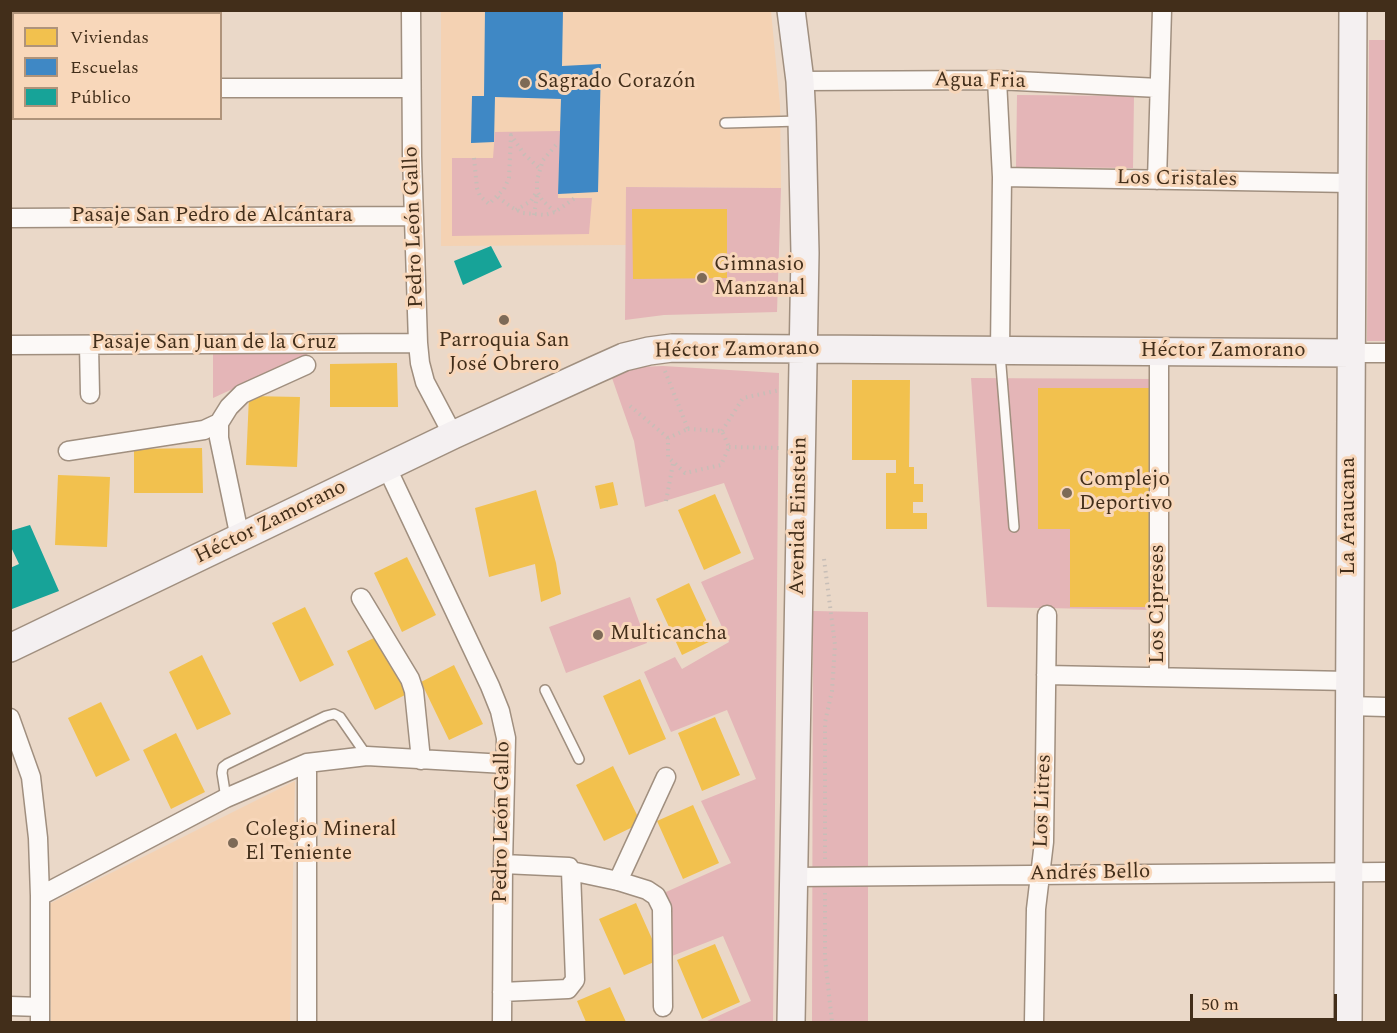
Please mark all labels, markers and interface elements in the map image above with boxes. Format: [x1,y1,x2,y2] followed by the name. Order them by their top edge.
[12,12,222,120] legend
[70,24,149,51] text: Viviendas
[70,54,139,81] text: Escuelas
[934,69,1026,95] street label: Agua Fria
[537,70,696,96] place label: Sagrado Corazón
[518,76,532,90] marker: Sagrado Corazón
[70,84,131,111] text: Público
[400,146,430,308] street label: Pedro León Gallo
[1116,166,1238,194] street label: Los Cristales
[71,204,353,230] street label: Pasaje San Pedro de Alcántara
[714,253,805,303] place label: Gimnasio Manzanal
[695,271,709,285] marker: Gimnasio Manzanal
[497,313,511,327] marker: Parroquia San José Obrero
[438,329,570,379] place label: Parroquia San José Obrero
[91,331,337,357] street label: Pasaje San Juan de la Cruz
[654,337,820,365] street label: Héctor Zamorano
[1140,339,1306,365] street label: Héctor Zamorano
[786,436,814,596] street label: Avenida Einstein
[1337,457,1363,575] street label: La Araucana
[1079,468,1173,518] place label: Complejo Deportivo
[191,475,351,571] street label: Héctor Zamorano
[1060,486,1074,500] marker: Complejo Deportivo
[1146,544,1172,664] street label: Los Cipreses
[610,622,727,648] place label: Multicancha
[591,628,605,642] marker: Multicancha
[489,741,517,903] street label: Pedro León Gallo
[1030,754,1058,848] street label: Los Litres
[245,818,397,868] place label: Colegio Mineral El Teniente
[226,836,240,850] marker: Colegio Mineral El Teniente
[1030,860,1150,888] street label: Andrés Bello
[1193,982,1340,1020] scale bar
[1201,991,1239,1018] text: 50 m

